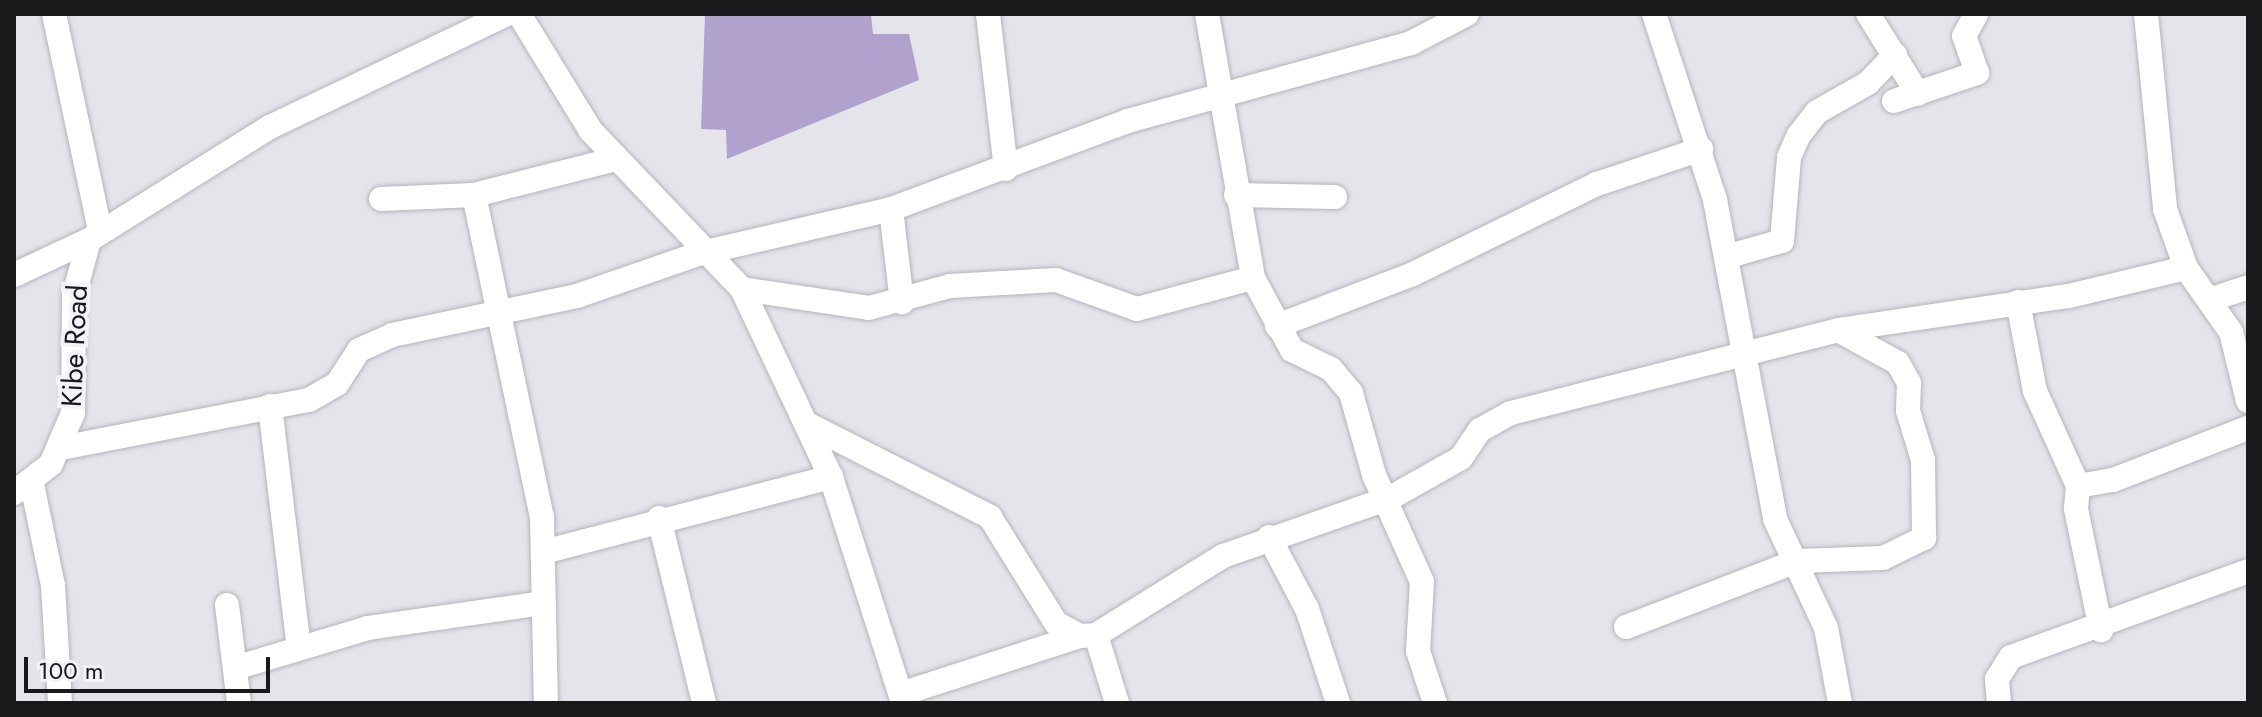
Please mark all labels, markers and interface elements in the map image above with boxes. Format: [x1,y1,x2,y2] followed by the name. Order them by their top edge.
[55,284,95,408] street label: Kibe Road
[28,641,274,691] scale bar
[38,653,104,688] text: 100 m

